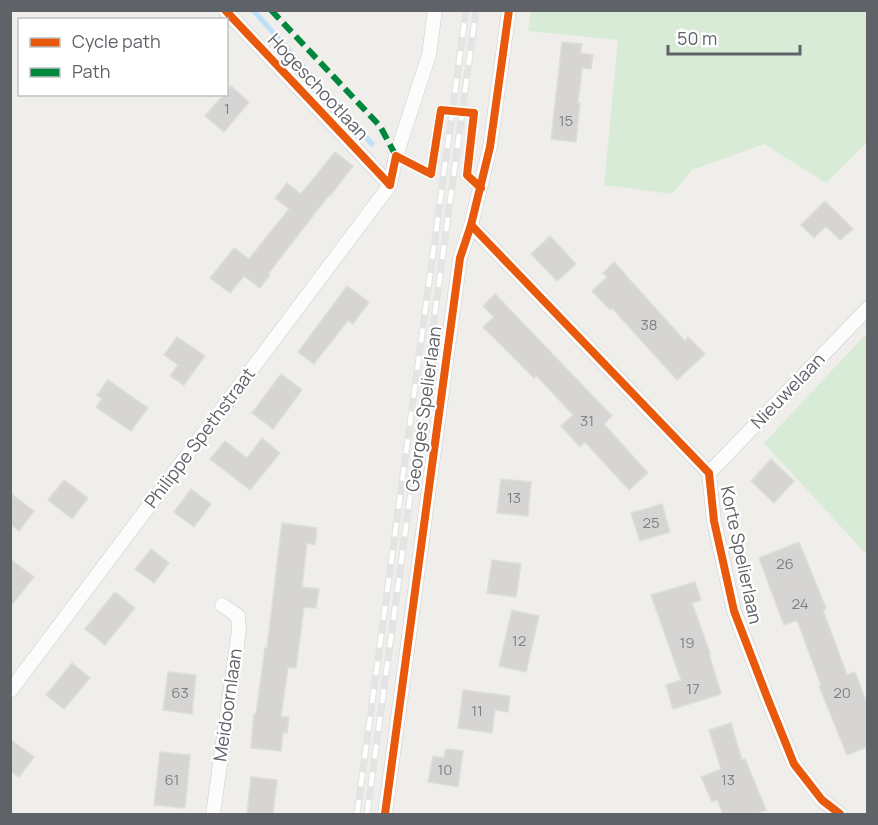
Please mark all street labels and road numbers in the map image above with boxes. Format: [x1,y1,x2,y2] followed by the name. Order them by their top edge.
[263,28,374,145] street label: Hogeschootlaan
[400,325,447,493] street label: Georges Spelierlaan
[745,347,829,433] street label: Nieuwelaan
[139,362,260,512] street label: Philippe Spethstraat
[716,484,768,626] street label: Korte Spelierlaan
[207,647,247,763] street label: Meidoornlaan

